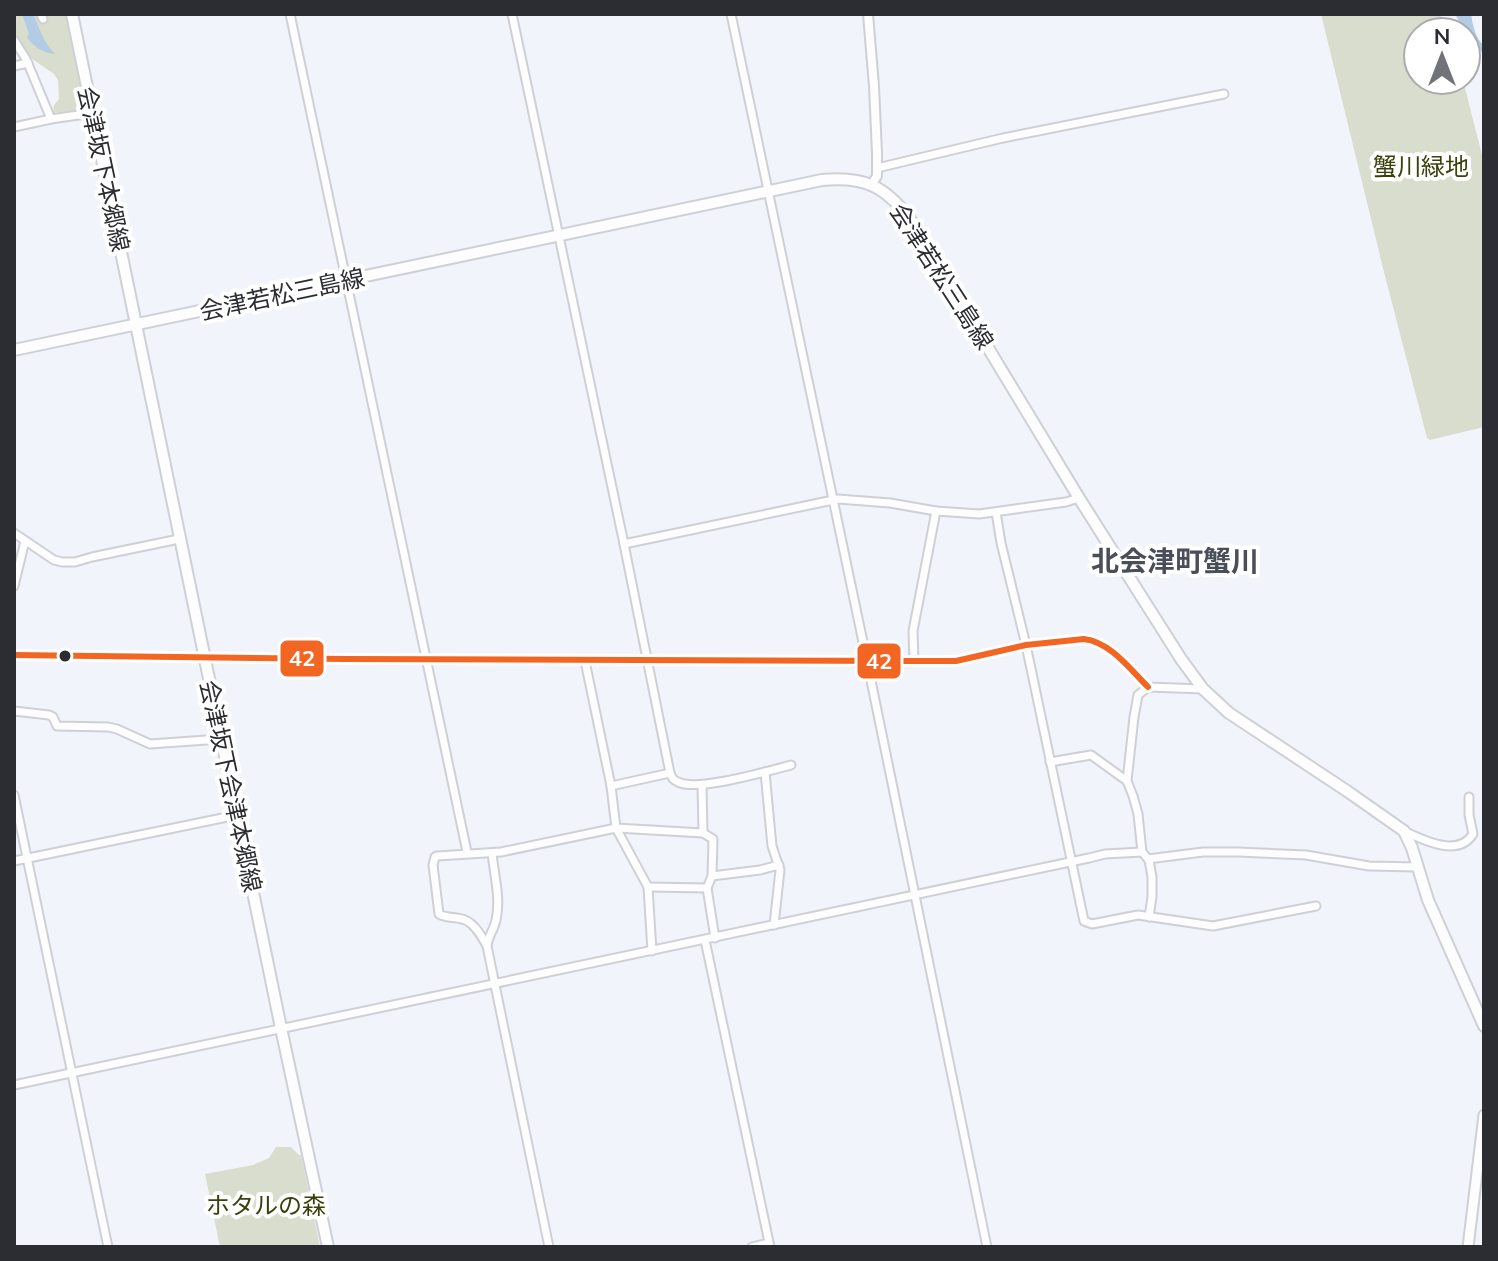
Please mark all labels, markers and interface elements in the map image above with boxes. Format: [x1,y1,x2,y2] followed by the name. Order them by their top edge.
[1402,16,1482,96] north arrow
[1434,22,1450,50] text: N
[72,84,136,254] street label: 会津坂下本郷線
[1373,151,1469,181] park label: 蟹川緑地
[884,197,1000,355] street label: 会津若松三島線
[197,262,367,326] street label: 会津若松三島線
[1091,543,1259,578] district label: 北会津町蟹川
[279,639,325,678] line badge: 42
[856,642,902,680] line badge: 42
[289,644,315,672] text: 42
[866,647,892,675] text: 42
[57,648,73,664] unlabelled marker
[194,677,268,895] street label: 会津坂下会津本郷線
[206,1190,326,1220] park label: ホタルの森

